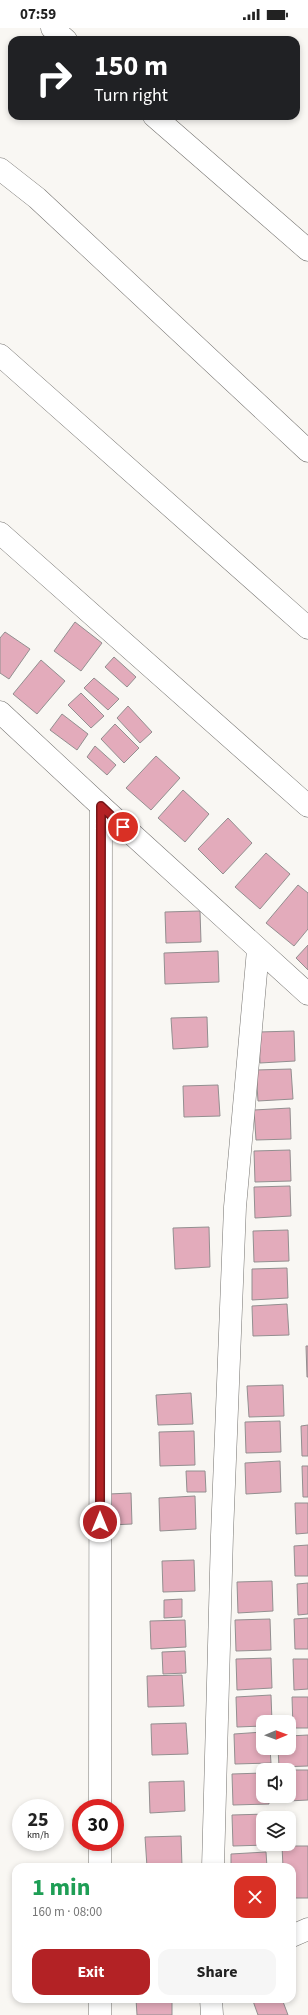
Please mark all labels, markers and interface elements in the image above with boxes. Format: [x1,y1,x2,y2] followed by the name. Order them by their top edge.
[20,4,56,25] text: 07:59
[94,46,168,86] text: 150 m
[28,52,80,104] icon: right
[94,83,168,108] text: Turn right
[106,810,140,844] pin
[112,816,134,838] icon: arrive
[79,1501,121,1543] position arrow
[256,1715,296,1755] north arrow
[256,1715,296,1851] map controls
[256,1763,296,1803] button: sound
[72,1799,124,1851] speed limit sign: 30
[27,1806,49,1834] text: 25
[256,1811,296,1851] button: layers
[27,1828,49,1842] text: km/h
[32,1870,90,1905] text: 1 min
[234,1876,276,1918] button: close
[32,1903,102,1921] text: 160 m · 08:00
[32,1949,150,1995] button: Exit
[158,1949,276,1995] button: Share

